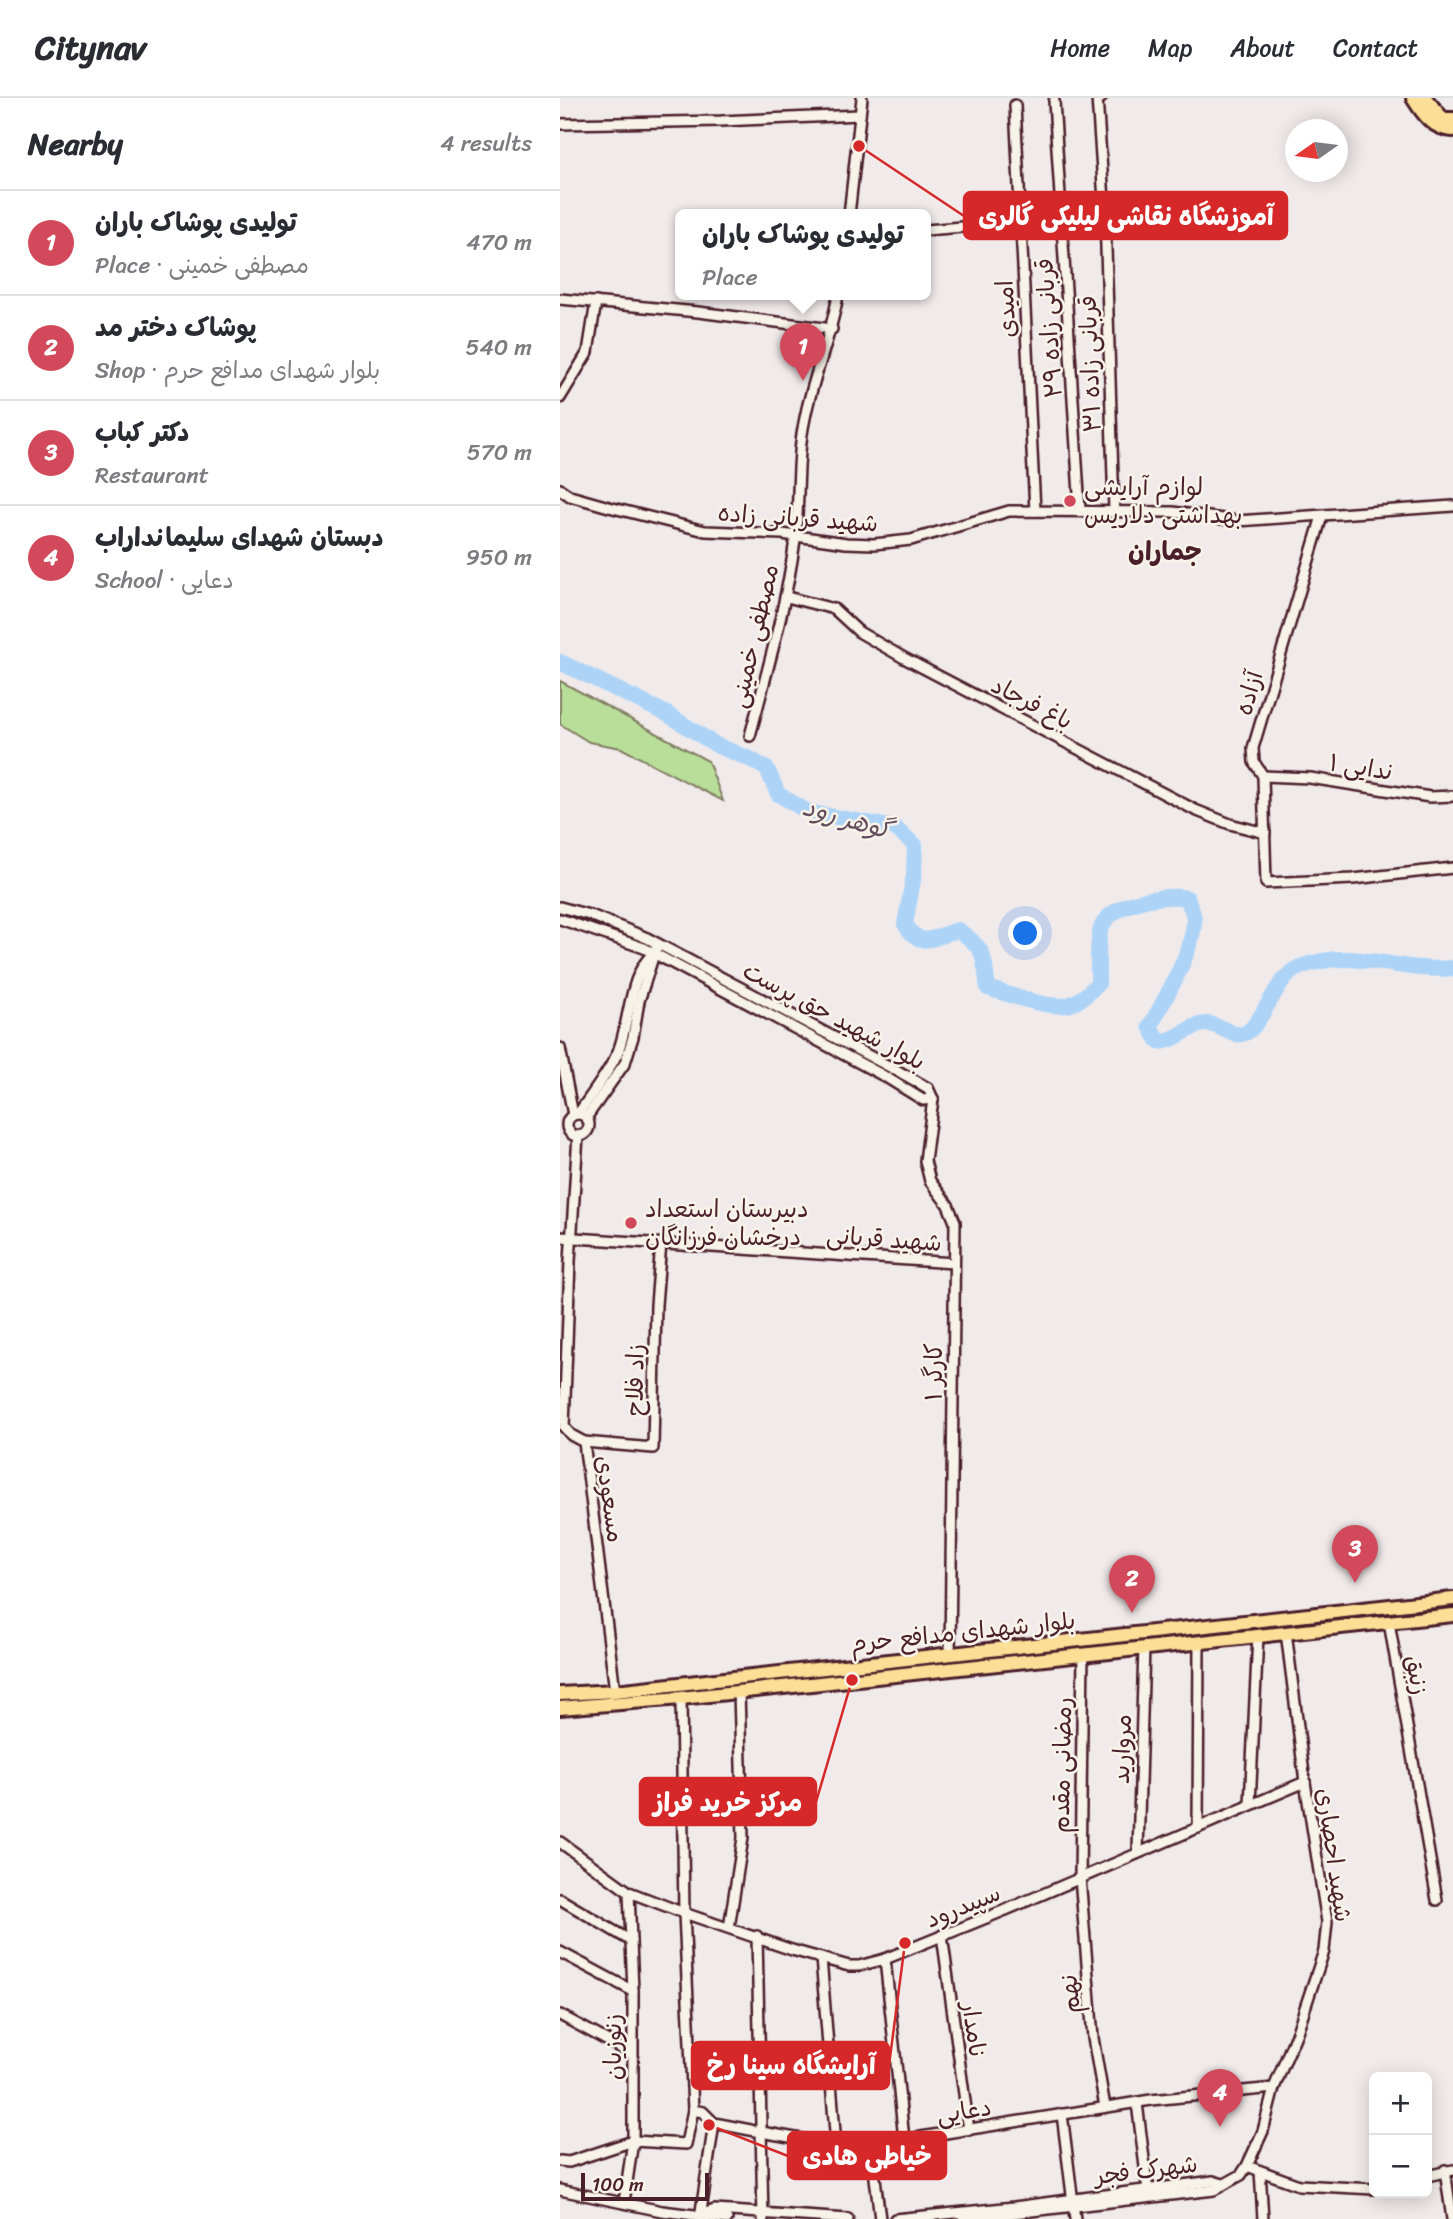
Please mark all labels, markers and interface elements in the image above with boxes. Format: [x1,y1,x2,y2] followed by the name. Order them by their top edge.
[35,19,146,77] text: Citynav
[1050,27,1110,69] text: Home
[1148,27,1192,69] text: Map
[1230,27,1295,69] text: About
[1333,27,1418,69] text: Contact
[28,117,123,171] text: Nearby
[1285,119,1348,182] north arrow
[440,123,532,164] text: 4 results
[964,192,1287,239] callout: آموزشگاه نقاشی لیلیکی گالری
[978,193,1276,239] text: آموزشگاه نقاشی لیلیکی گالری
[95,199,297,245] text: تولیدی پوشاک باران
[675,209,931,300] popup
[702,211,904,257] text: تولیدی پوشاک باران
[46,222,56,263] text: 1
[466,222,532,263] text: 470 m
[95,245,309,286] text: Place · مصطفی خمینی
[702,257,757,298] text: Place
[1023,257,1075,399] street label: قربانی زاده ۲۹
[984,279,1028,339] street label: امیدی
[1067,295,1113,433] street label: قربانی زاده ۳۱
[95,304,257,350] text: پوشاک دختر مد
[780,323,826,381] pin: 1
[44,327,58,368] text: 2
[465,327,532,368] text: 540 m
[95,350,380,391] text: Shop · بلوار شهدای مدافع حرم
[95,409,189,455] text: دکتر کباب
[45,432,57,473] text: 3
[467,432,532,473] text: 570 m
[95,455,209,496] text: Restaurant
[1084,466,1243,536] place label: لوازم آرایشی بهداشتی دلاریس
[716,491,880,545] street label: شهید قربانی زاده
[1062,493,1078,509] marker: لوازم آرایشی بهداشتی دلاریس
[95,514,383,560] text: دبستان شهدای سلیمانداراب
[1128,528,1202,574] district label: جماران
[44,537,58,578] text: 4
[466,537,532,578] text: 950 m
[95,560,234,601] text: School · دعایی
[717,560,791,712] street label: مصطفی خمینی
[984,665,1080,741] street label: باغ فرجاد
[1223,665,1276,720] street label: آزاده
[1326,741,1396,793] street label: ندایی ۱
[797,783,901,854] water label: گوهر رود
[1008,916,1042,950] your location
[735,950,933,1082] street label: بلوار شهید حق پرست
[645,1188,809,1258] place label: دبیرستان استعداد درخشان فرزانگان
[825,1214,943,1264] street label: شهید قربانی
[623,1215,639,1231] marker: دبیرستان استعداد درخشان فرزانگان
[613,1343,657,1417] street label: زاد فلاح
[913,1343,955,1401] street label: کارگر ۱
[583,1453,637,1545] street label: مسعودی
[1332,1525,1378,1583] pin: 3
[1109,1555,1155,1613] pin: 2
[848,1599,1078,1665] street label: بلوار شهدای مدافع حرم
[1393,1652,1441,1698] street label: زنبق
[1040,1697,1084,1833] street label: رمضانی مقدم
[1100,1713,1144,1785] street label: مروارید
[640,1778,816,1825] callout: مرکز خرید فراز
[652,1779,802,1825] text: مرکز خرید فراز
[1304,1785,1364,1925] street label: شهید احصاری
[919,1872,1007,1940] street label: سپیدرود
[1047,1973,1093,2015] street label: نهم
[949,1997,999,2061] street label: نامدار
[592,2014,634,2080] street label: زنوزیان
[692,2042,889,2089] callout: آرایشگاه سینا رخ
[706,2042,878,2088] text: آرایشگاه سینا رخ
[1197,2069,1243,2127] pin: 4
[1369,2072,1432,2198] map controls
[1369,2072,1432,2135] button: +
[934,2086,994,2136] street label: دعایی
[788,2132,946,2179] callout: خیاطی هادی
[802,2133,932,2179] text: خیاطی هادی
[1369,2135,1432,2198] button: −
[1090,2143,1200,2197] street label: شهرک فجر
[592,2168,644,2201] text: 100 m
[581,2170,709,2202] scale bar

